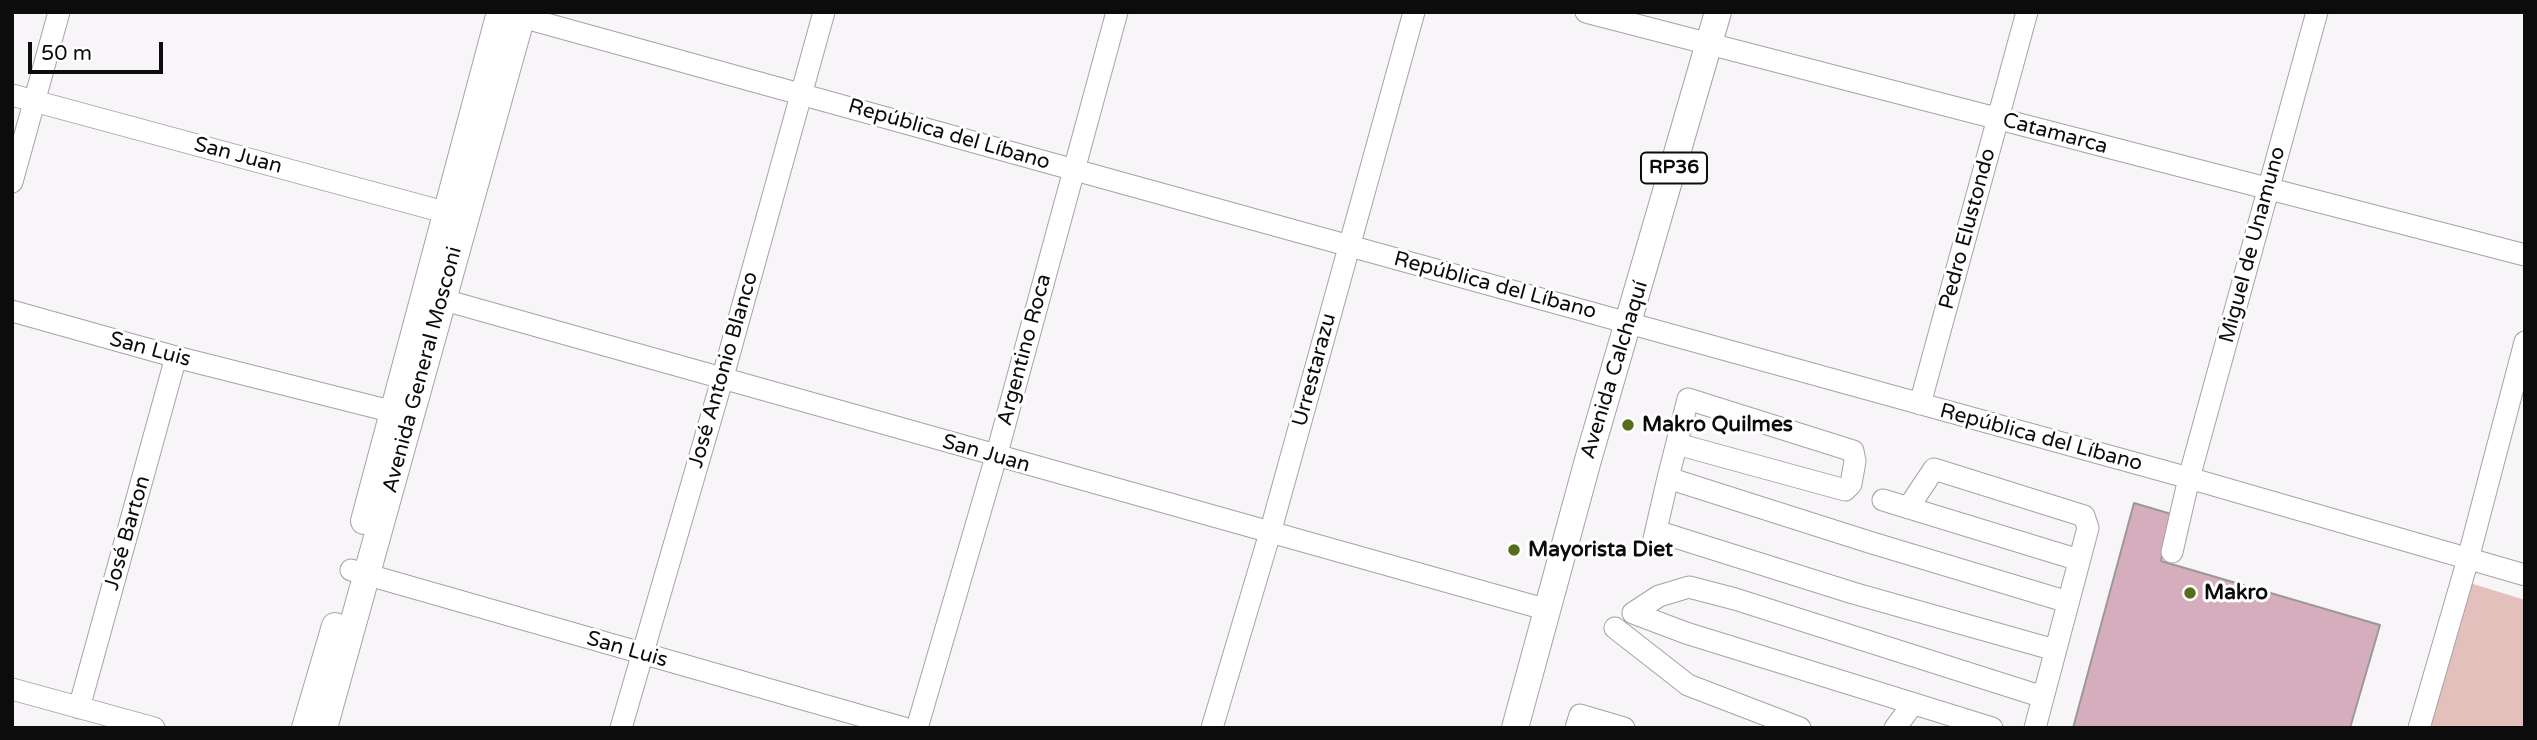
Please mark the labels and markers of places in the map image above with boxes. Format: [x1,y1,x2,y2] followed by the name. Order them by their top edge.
[1642,412,1793,438] place label: Makro Quilmes
[1620,417,1636,433] marker: Makro Quilmes
[1528,537,1673,563] place label: Mayorista Diet
[1506,542,1522,558] marker: Mayorista Diet
[2204,580,2268,606] place label: Makro
[2182,585,2198,601] marker: Makro

